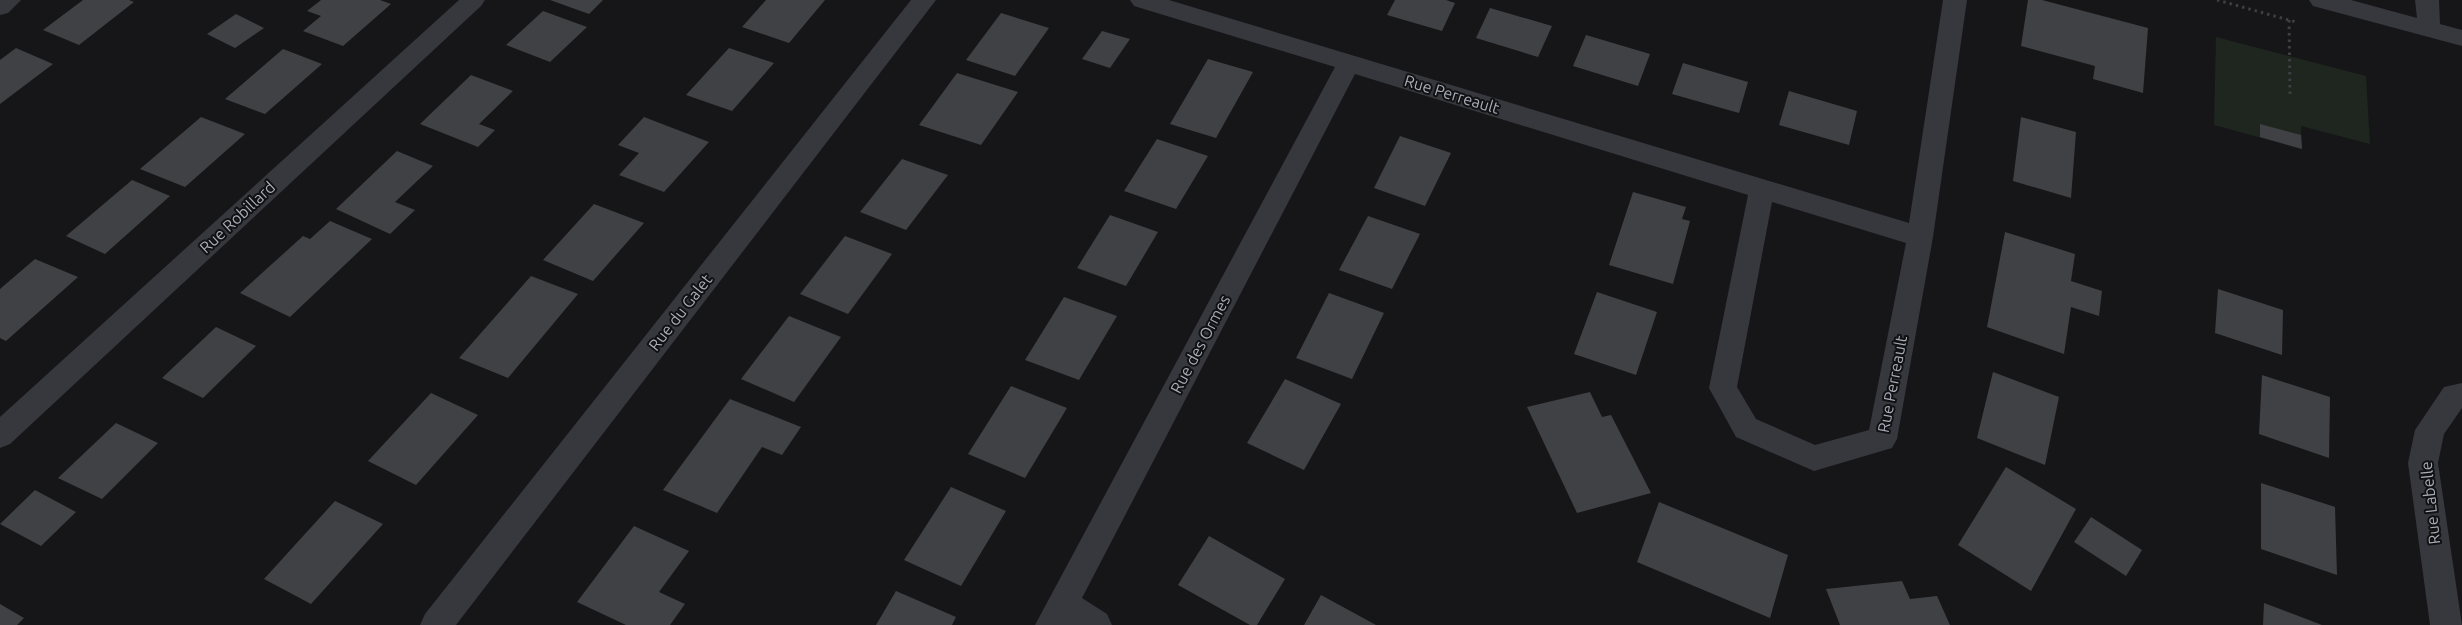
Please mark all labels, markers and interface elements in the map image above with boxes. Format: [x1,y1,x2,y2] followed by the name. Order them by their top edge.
[1402,71,1502,117] street label: Rue Perreault
[196,178,278,256] street label: Rue Robillard
[645,270,716,354] street label: Rue du Galet
[1167,292,1233,396] street label: Rue des Ormes
[1874,333,1910,434] street label: Rue Perreault
[2417,461,2443,545] street label: Rue Labelle

